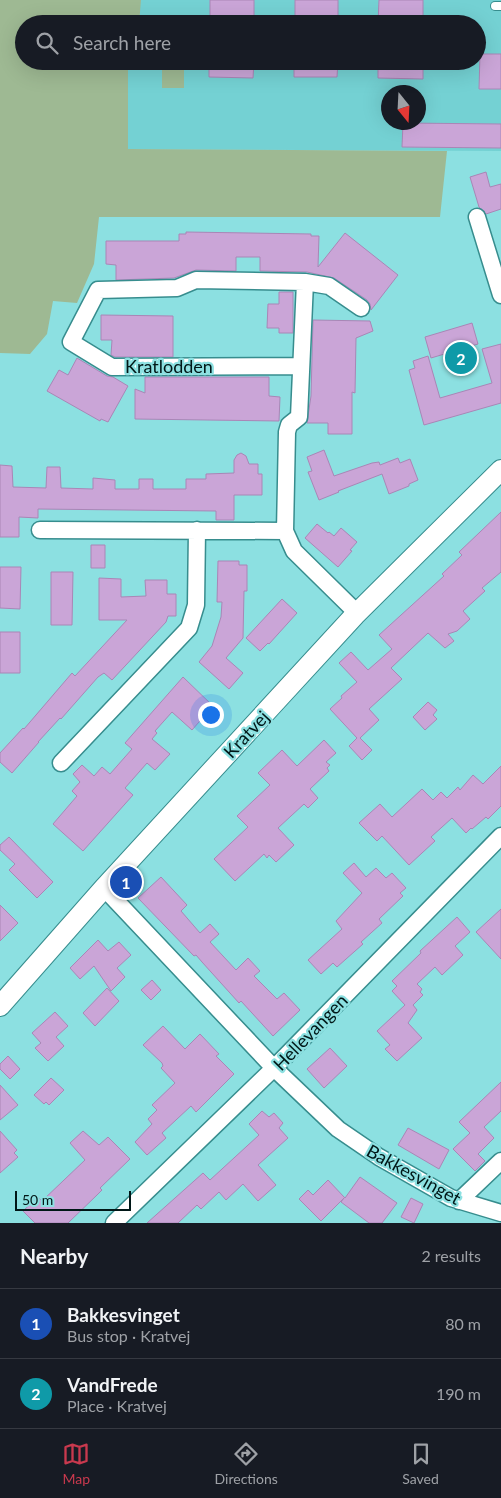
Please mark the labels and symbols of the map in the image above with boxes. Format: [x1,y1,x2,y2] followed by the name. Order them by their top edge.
[381,85,426,130] north arrow
[445,339,477,377] pin: 2
[125,355,213,377] street label: Kratlodden
[198,702,224,728] your location
[219,706,273,762] street label: Kratvej
[110,863,142,901] pin: 1
[268,989,352,1075] street label: Hellevangen
[363,1139,465,1209] street label: Bakkesvinget
[15,1188,131,1211] scale bar

